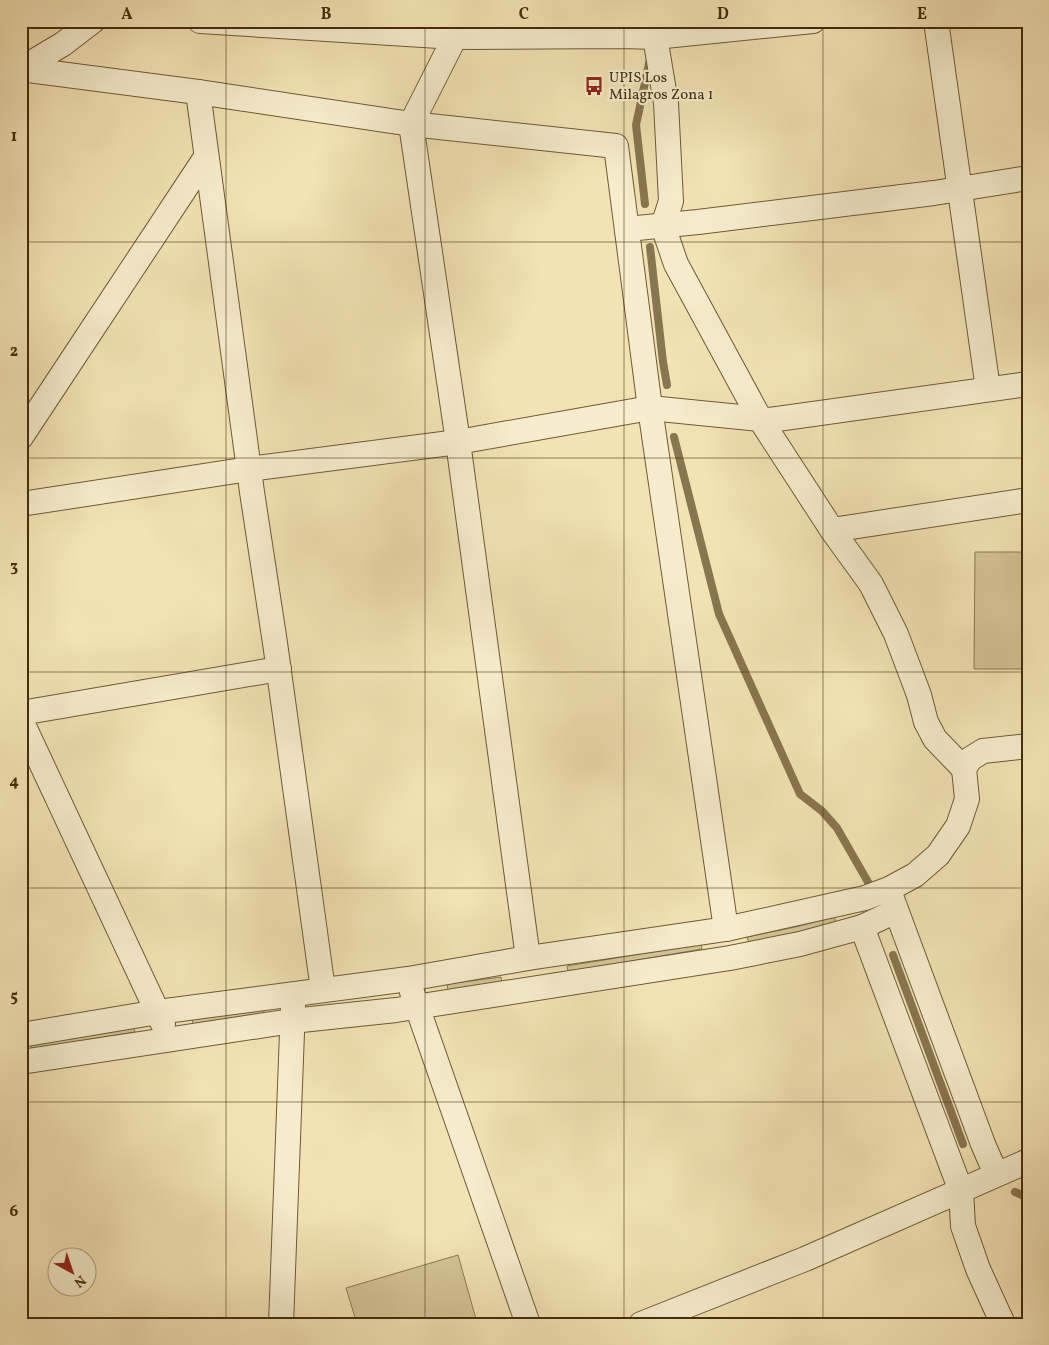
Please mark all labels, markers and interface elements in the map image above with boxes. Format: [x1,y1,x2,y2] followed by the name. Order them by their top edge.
[121,4,133,26] text: A
[321,4,332,26] text: B
[519,4,529,26] text: C
[717,4,729,26] text: D
[917,4,927,26] text: E
[609,68,713,106] place label: UPIS Los Milagros Zona 1
[583,75,605,97] bus stop icon: UPIS Los Milagros Zona 1
[11,126,17,148] text: 1
[10,341,18,363] text: 2
[10,556,18,578] text: 3
[9,771,19,793] text: 4
[10,986,18,1008] text: 5
[10,1201,19,1223] text: 6
[48,1248,98,1298] north arrow
[69,1270,89,1291] text: N

